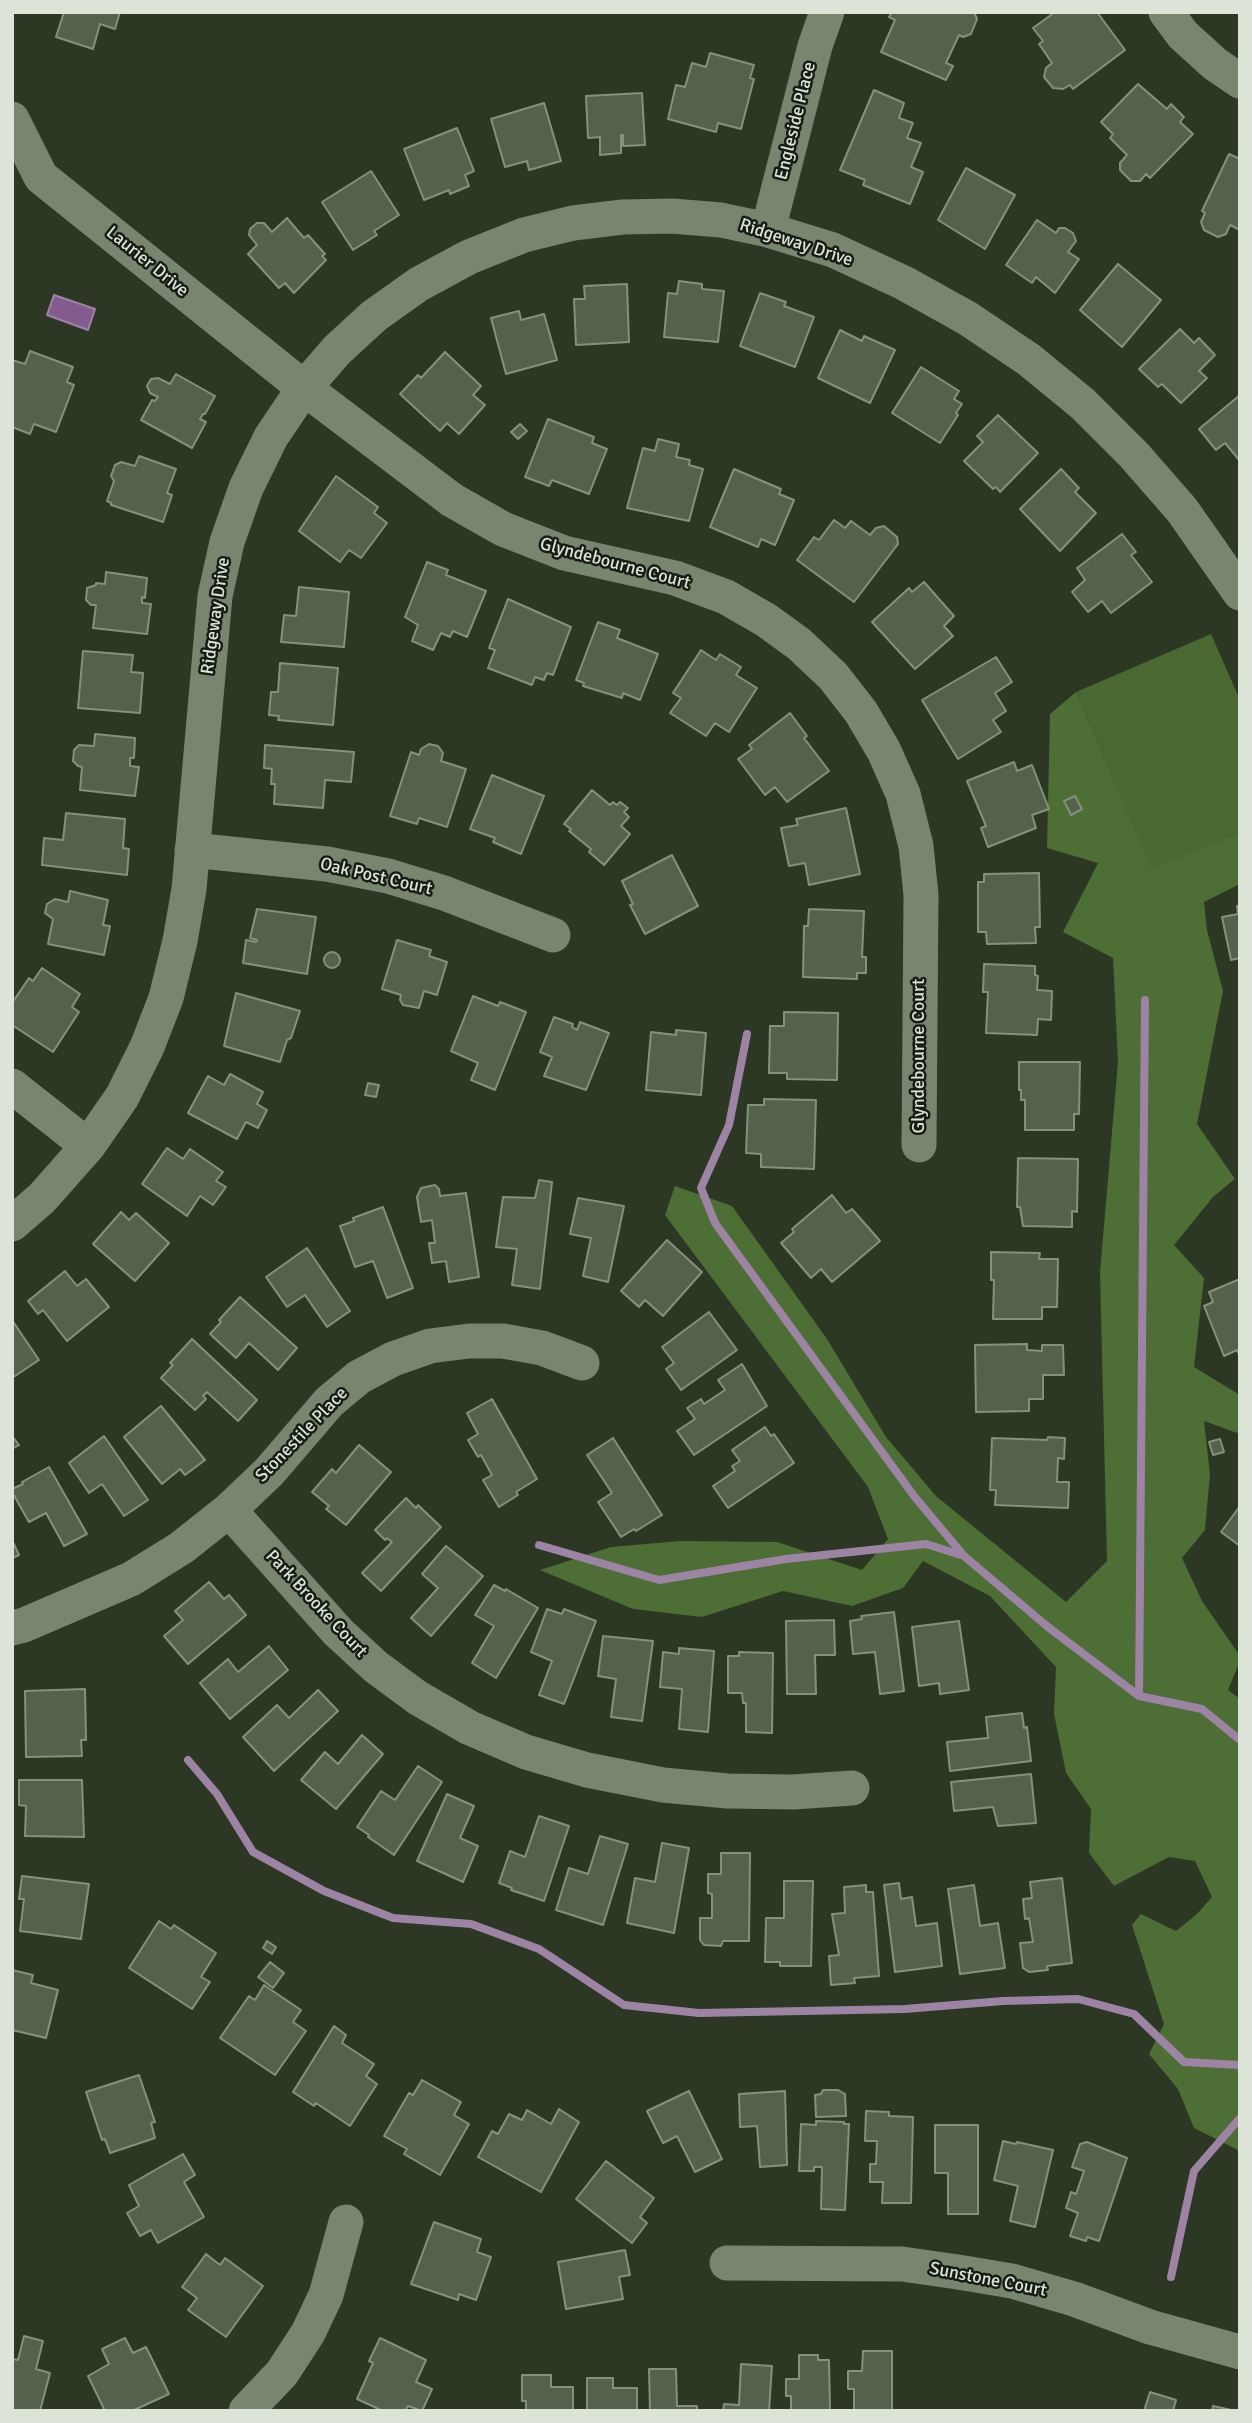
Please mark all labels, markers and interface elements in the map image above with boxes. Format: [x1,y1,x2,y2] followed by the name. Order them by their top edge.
[771,60,821,182] street label: Engleside Place
[737,215,855,271] street label: Ridgeway Drive
[101,222,193,302] street label: Laurier Drive
[537,534,693,594] street label: Glyndebourne Court
[197,556,235,676] street label: Ridgeway Drive
[318,854,434,900] street label: Oak Post Court
[908,979,930,1133] street label: Glyndebourne Court
[251,1383,353,1487] street label: Stonestile Place
[261,1546,371,1662] street label: Park Brooke Court
[928,2258,1048,2302] street label: Sunstone Court

